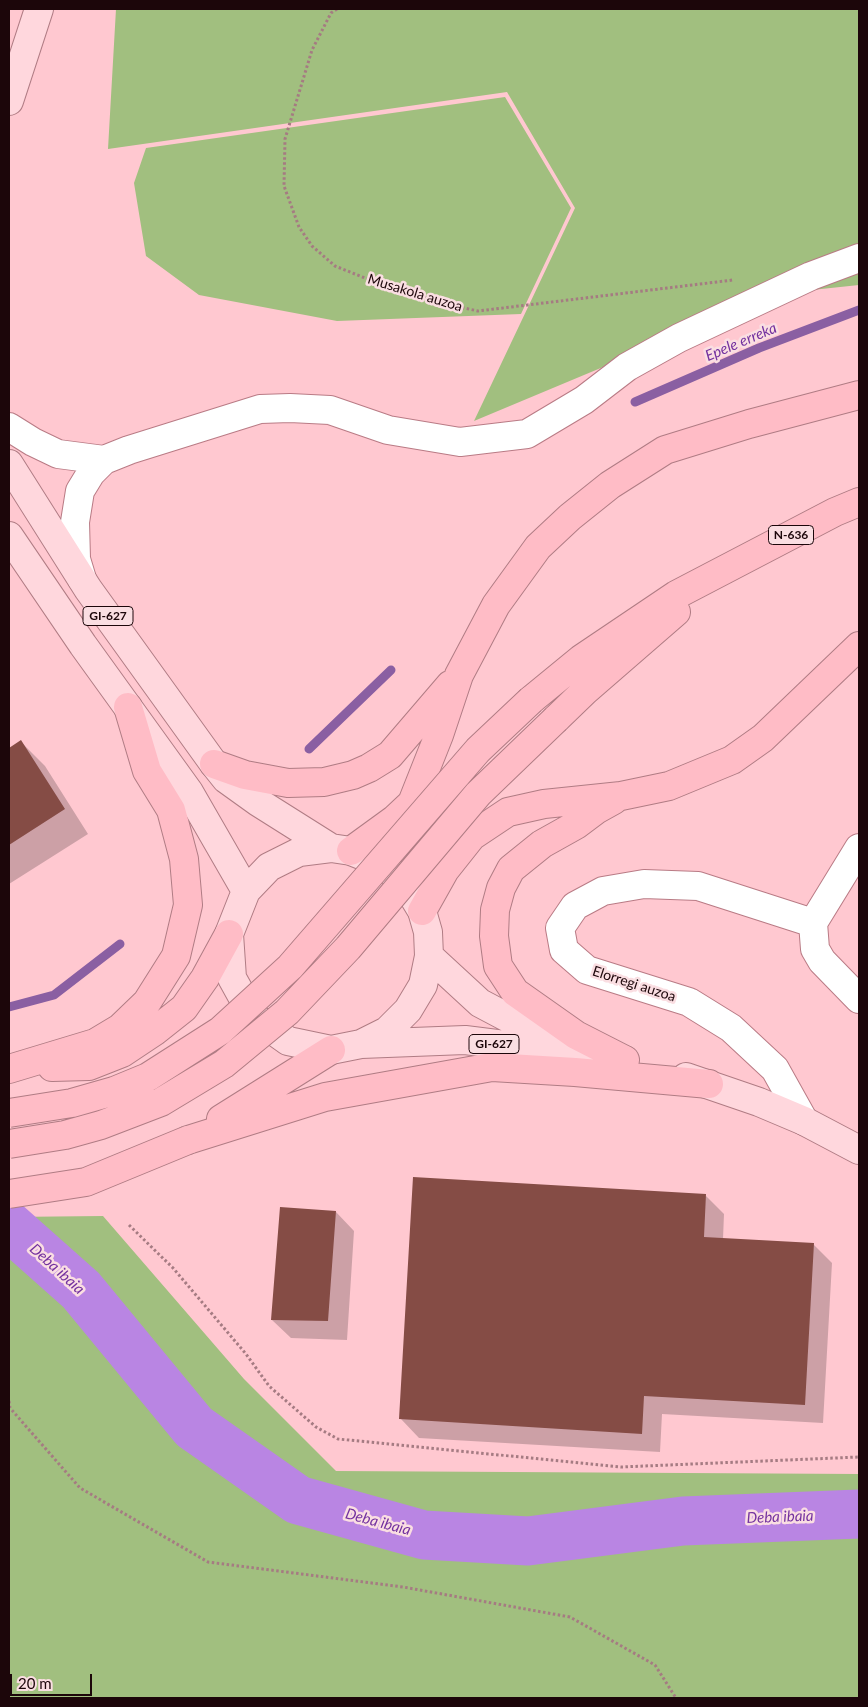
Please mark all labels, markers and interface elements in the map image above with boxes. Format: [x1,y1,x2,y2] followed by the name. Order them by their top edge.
[366,271,464,315] street label: Musakola auzoa
[703,319,779,365] water label: Epele erreka
[768,526,814,544] road number: N-636
[83,606,133,626] road number: GI-627
[590,963,678,1005] street label: Elorregi auzoa
[469,1034,519,1054] road number: GI-627
[26,1240,88,1298] water label: Deba ibaia
[343,1505,413,1539] water label: Deba ibaia
[746,1507,814,1527] water label: Deba ibaia
[12,1664,95,1696] scale bar
[18,1674,52,1692] text: 20 m

